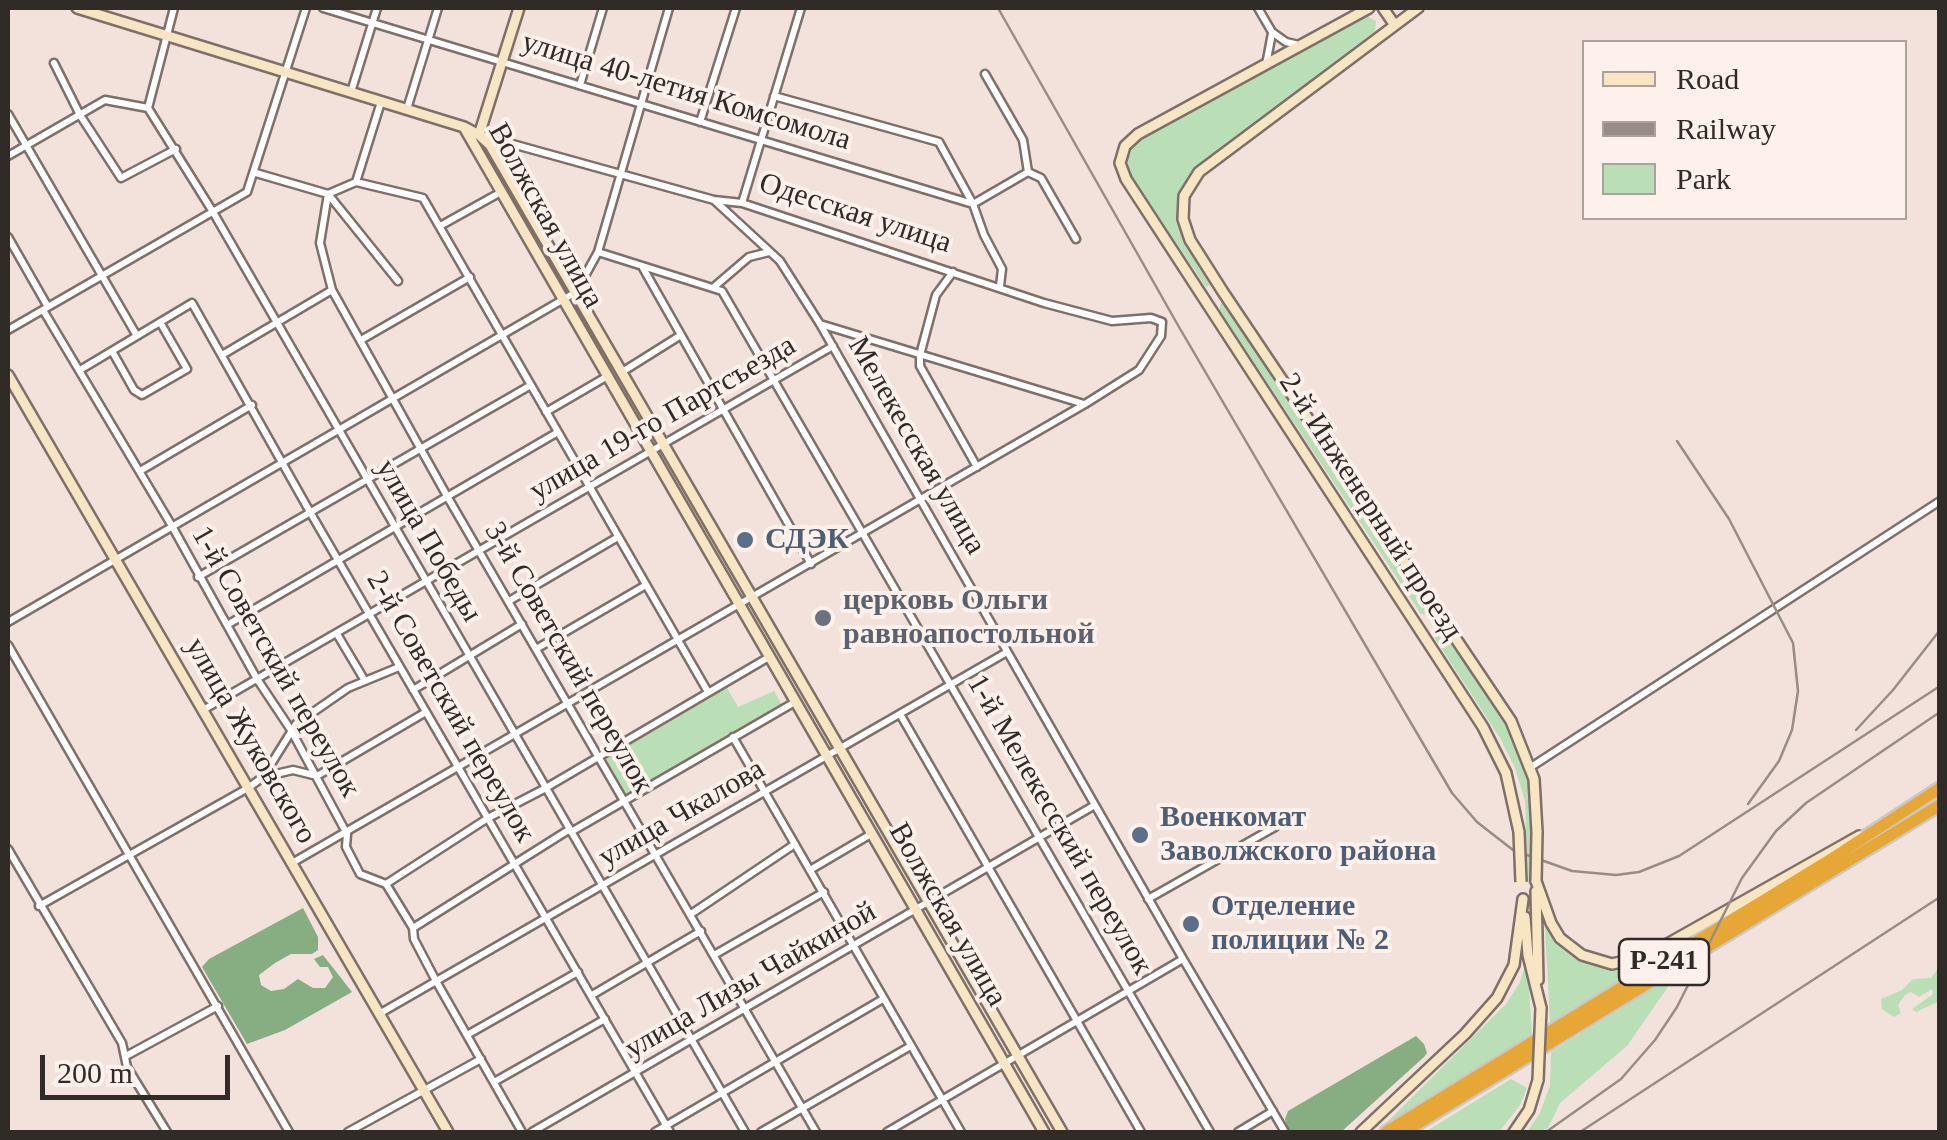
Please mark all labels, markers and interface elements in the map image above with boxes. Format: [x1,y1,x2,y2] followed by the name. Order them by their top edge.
[517,25,855,159] street label: улица 40-летия Комсомола
[1582,40,1907,220] legend
[1676,62,1739,95] text: Road
[1676,112,1776,145] text: Railway
[479,117,611,315] street label: Волжская улица
[1676,162,1731,195] text: Park
[754,166,956,262] street label: Одесская улица
[524,328,802,510] street label: улица 19-го Партсъезда
[839,331,993,561] street label: Мелекесская улица
[1270,367,1470,647] street label: 2-й Инженерный проезд
[367,453,489,629] street label: улица Победы
[476,516,660,800] street label: 3-й Советский переулок
[183,520,367,804] street label: 1-й Советский переулок
[765,522,849,558] place label: СДЭК
[734,529,756,551] marker: СДЭК
[358,565,542,849] street label: 2-й Советский переулок
[843,583,1095,654] place label: церковь Ольги равноапостольной
[812,607,834,629] marker: церковь Ольги равноапостольной
[176,632,324,850] street label: улица Жуковского
[958,669,1160,981] street label: 1-й Мелекесский переулок
[593,752,771,876] street label: улица Чкалова
[1160,800,1436,870] place label: Военкомат Заволжского района
[880,817,1014,1013] street label: Волжская улица
[1129,824,1151,846] marker: Военкомат Заволжского района
[1211,889,1389,960] place label: Отделение полиции № 2
[619,894,883,1068] street label: улица Лизы Чайкиной
[1180,913,1202,935] marker: Отделение полиции № 2
[1619,939,1709,985] road number: Р-241
[45,1035,235,1097] scale bar
[57,1056,133,1089] text: 200 m

